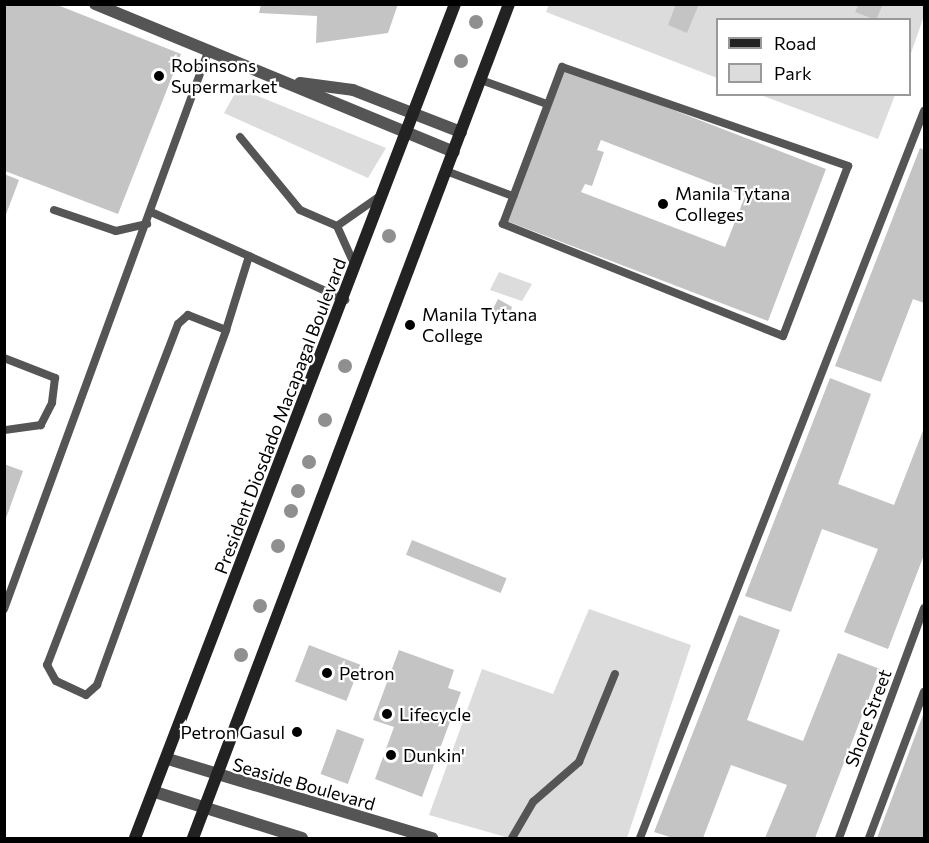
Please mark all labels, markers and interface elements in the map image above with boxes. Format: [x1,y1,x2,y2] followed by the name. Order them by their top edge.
[716,18,911,96] legend
[774,32,816,54] text: Road
[171,55,277,98] place label: Robinsons Supermarket
[774,62,812,84] text: Park
[152,69,166,83] marker: Robinsons Supermarket
[675,183,790,226] place label: Manila Tytana Colleges
[656,197,670,211] marker: Manila Tytana Colleges
[210,255,350,577] street label: President Diosdado Macapagal Boulevard
[422,304,537,346] place label: Manila Tytana College
[403,318,417,332] marker: Manila Tytana College
[339,662,395,684] place label: Petron
[320,666,334,680] marker: Petron
[840,666,896,770] street label: Shore Street
[399,703,471,725] place label: Lifecycle
[380,707,394,721] marker: Lifecycle
[180,721,285,743] place label: Petron Gasul
[290,725,304,739] marker: Petron Gasul
[403,744,465,766] place label: Dunkin'
[384,748,398,762] marker: Dunkin'
[230,753,378,815] street label: Seaside Boulevard

